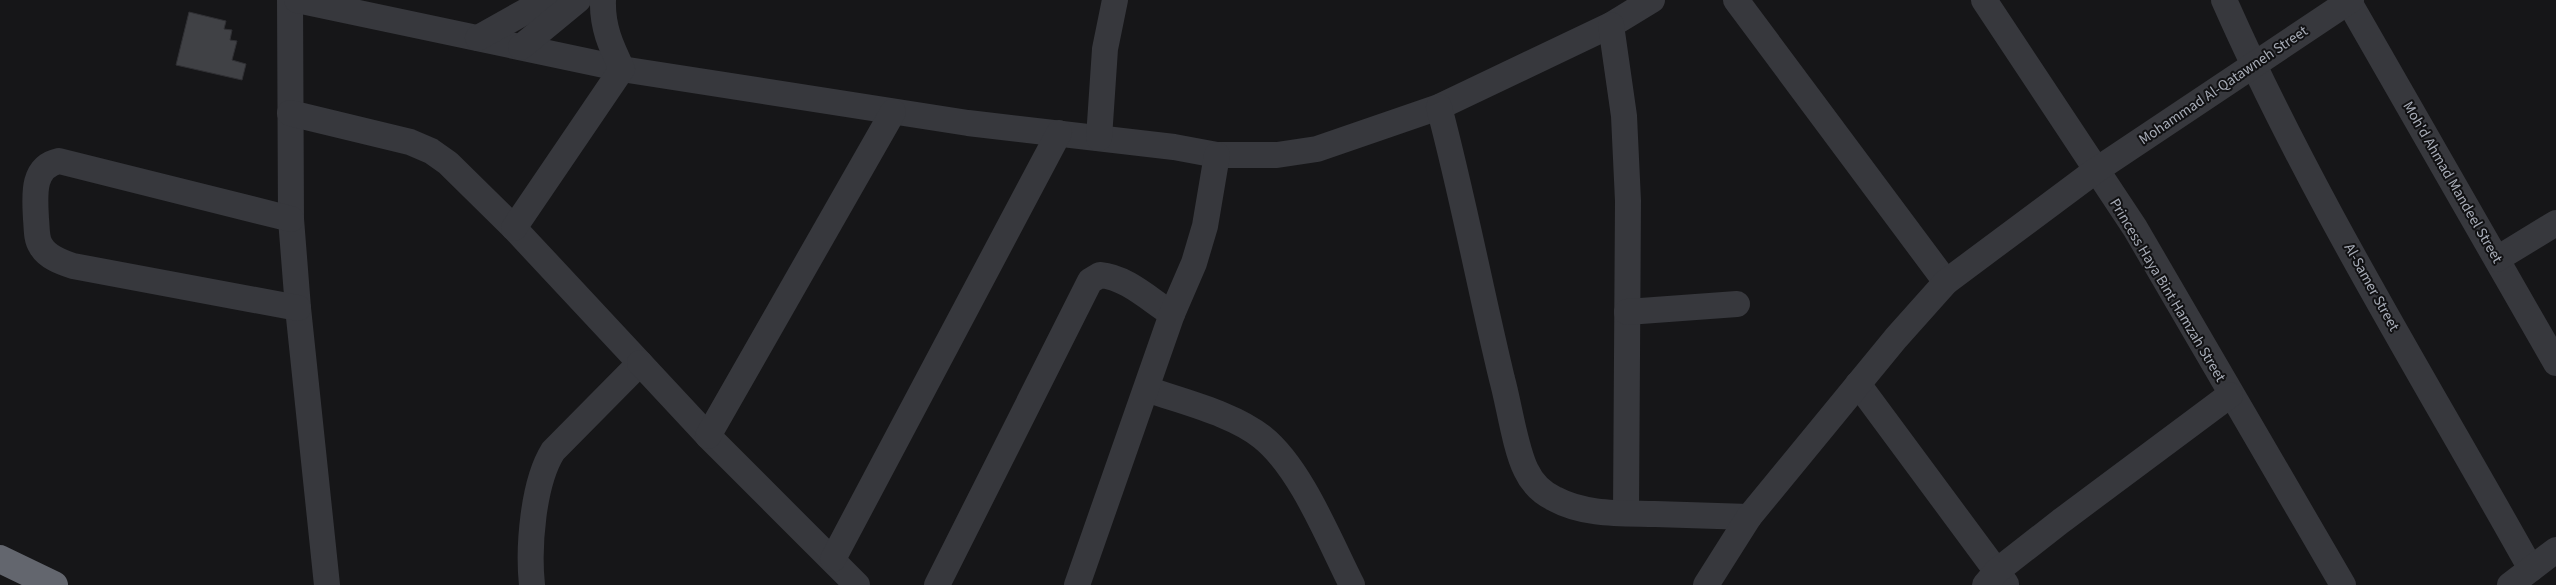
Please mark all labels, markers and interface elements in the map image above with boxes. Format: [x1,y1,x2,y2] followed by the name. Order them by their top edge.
[2135,21,2312,150] street label: Mohammad Al-Qatawneh Street
[2398,97,2508,267] street label: Moh'd Ahmad Mandeel Street
[2104,195,2231,386] street label: Princess Haya Bint Hamzah Street
[2339,239,2404,335] street label: Al-Samer Street

